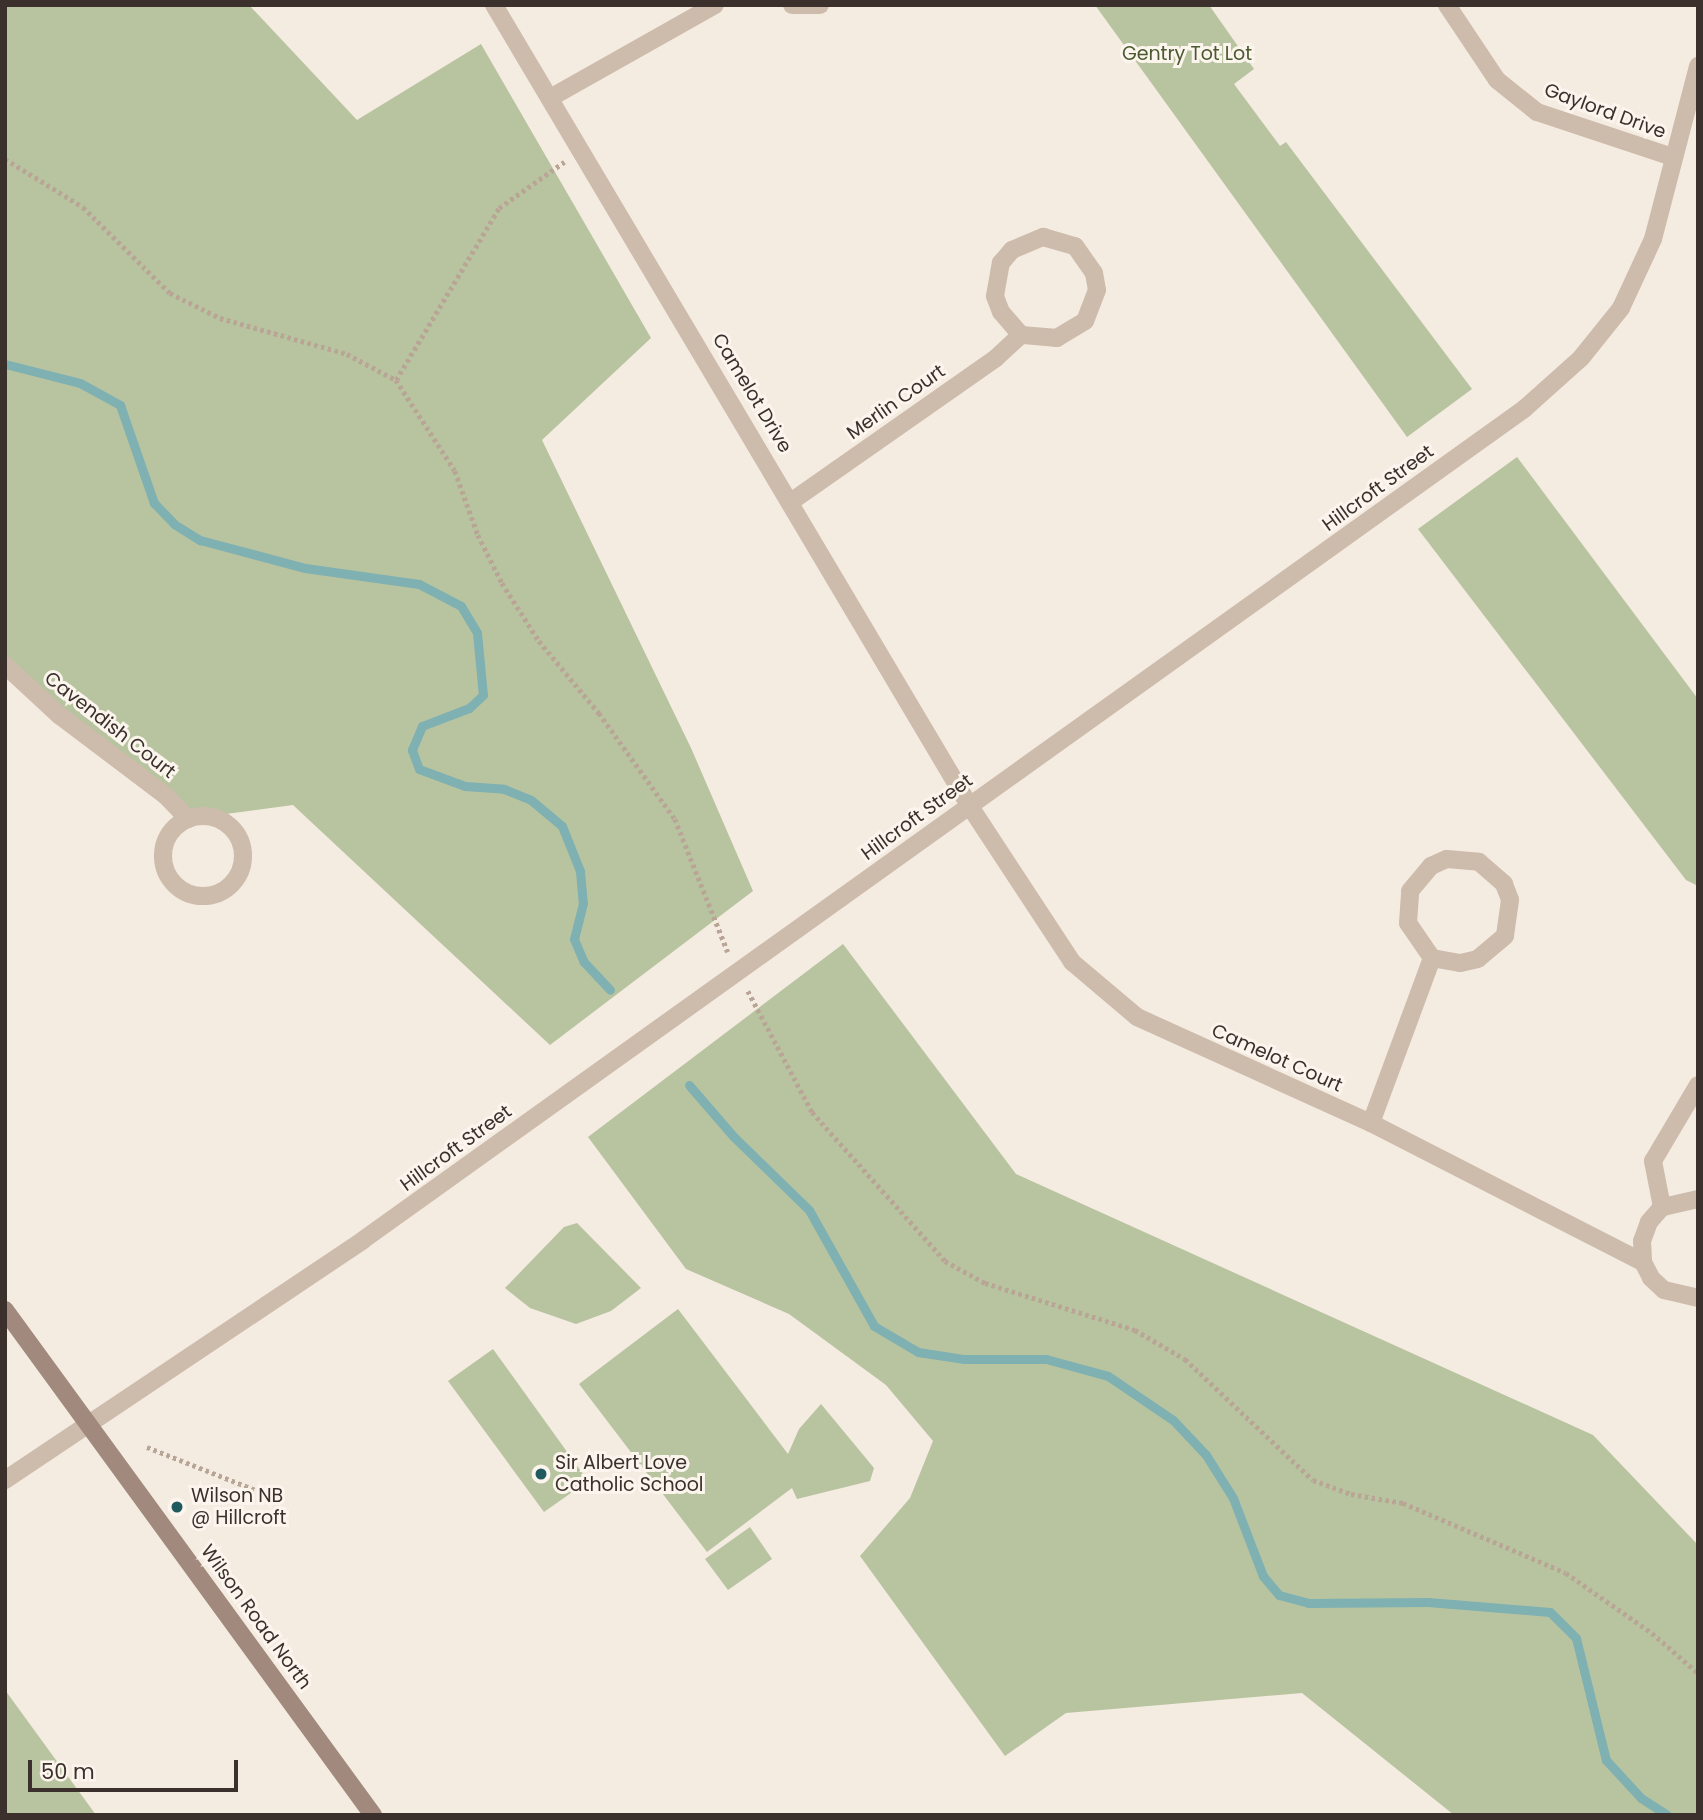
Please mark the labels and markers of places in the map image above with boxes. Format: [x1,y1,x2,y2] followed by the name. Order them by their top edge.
[555,1452,704,1496] place label: Sir Albert Love Catholic School
[533,1466,549,1482] marker: Sir Albert Love Catholic School
[191,1485,286,1529] place label: Wilson NB @ Hillcroft
[169,1499,185,1515] marker: Wilson NB @ Hillcroft

